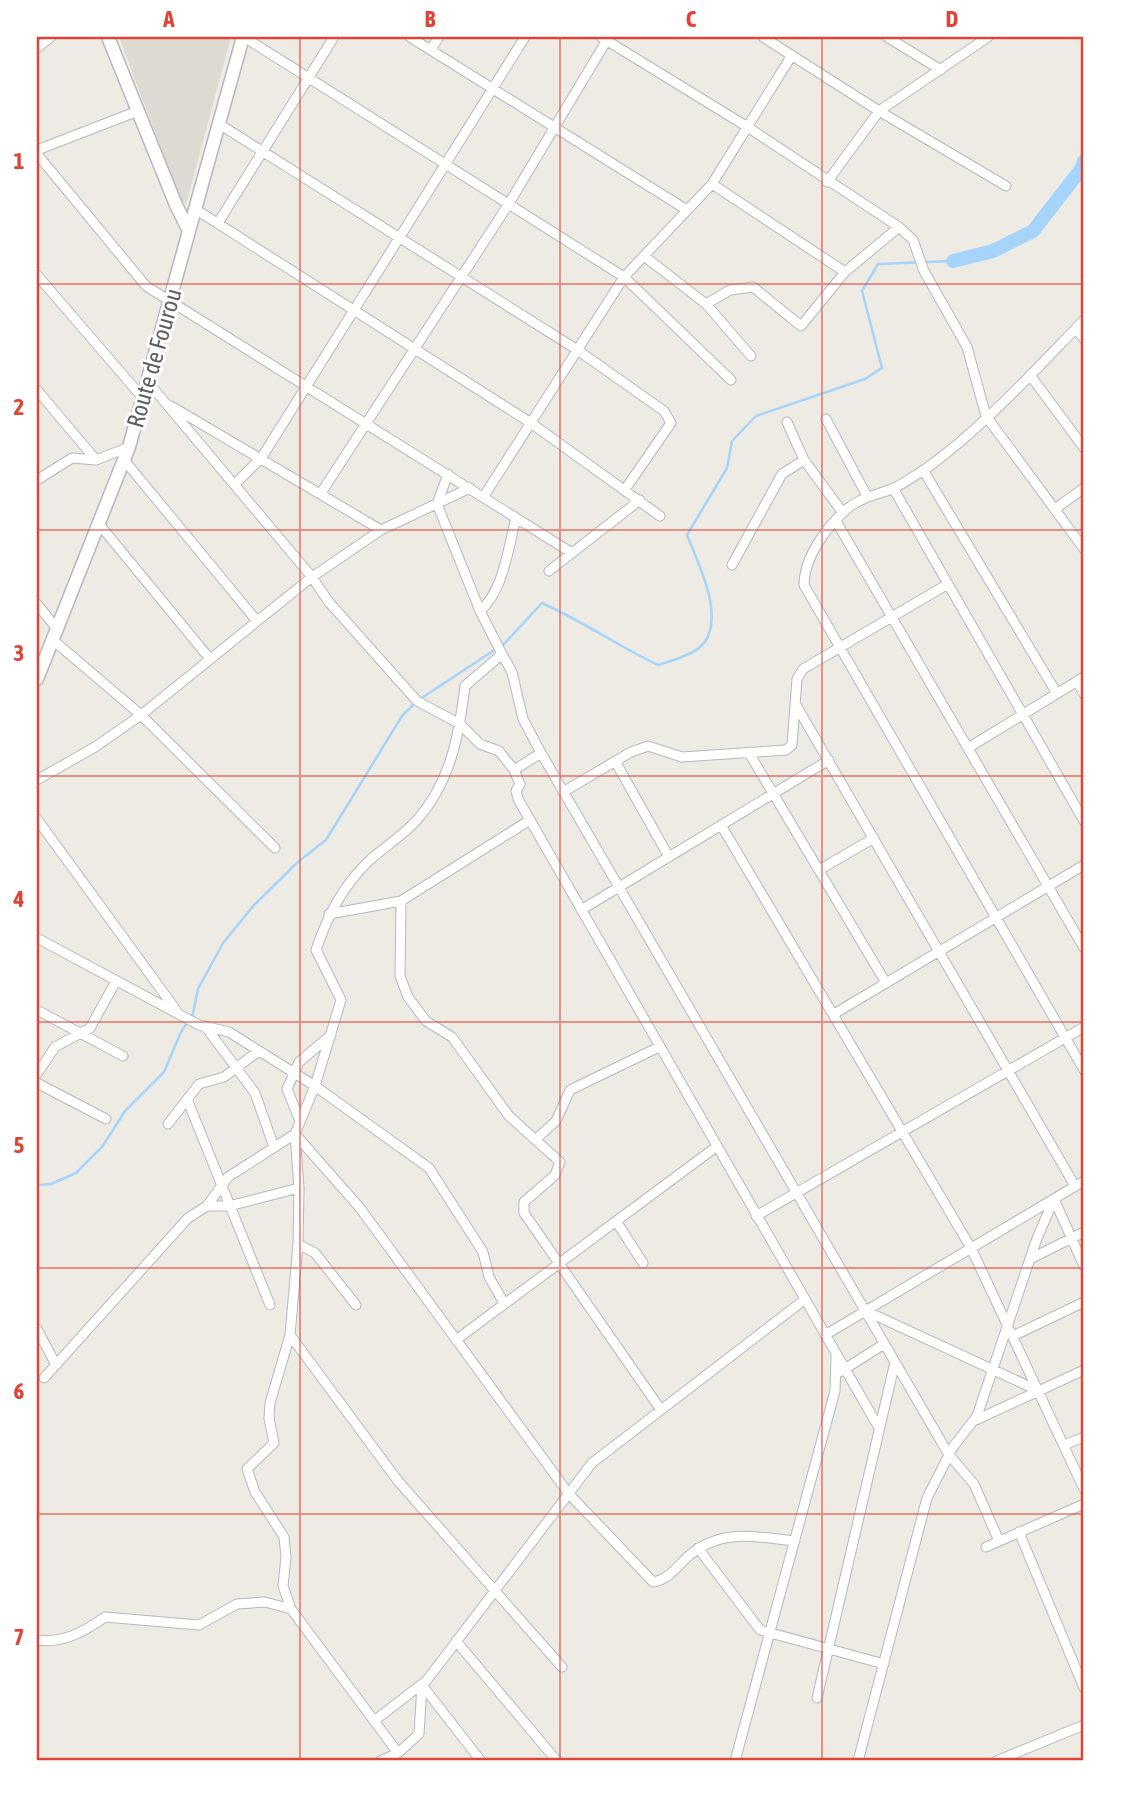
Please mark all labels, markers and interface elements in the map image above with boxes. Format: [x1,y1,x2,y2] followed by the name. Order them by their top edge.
[162,6,175,32] text: A
[425,6,436,32] text: B
[686,6,697,32] text: C
[946,6,959,32] text: D
[14,148,25,174] text: 1
[121,285,187,431] street label: Route de Fourou
[14,394,24,420] text: 2
[14,640,24,666] text: 3
[13,886,25,912] text: 4
[14,1132,25,1158] text: 5
[14,1378,25,1404] text: 6
[14,1624,24,1650] text: 7

